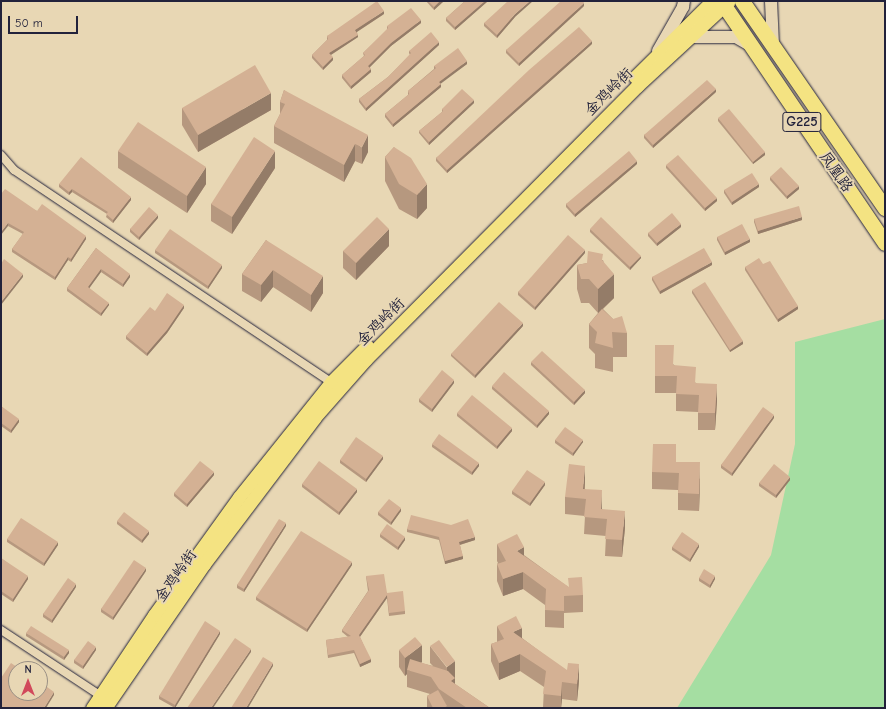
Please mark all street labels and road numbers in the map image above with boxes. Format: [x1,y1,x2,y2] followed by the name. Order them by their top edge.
[581,64,637,120] street label: 金鸡岭街
[782,110,822,134] road number: G225
[816,148,856,196] street label: 凤凰路
[353,294,409,350] street label: 金鸡岭街
[151,546,201,606] street label: 金鸡岭街

